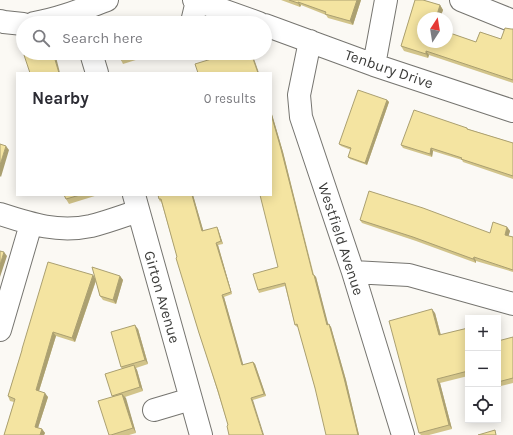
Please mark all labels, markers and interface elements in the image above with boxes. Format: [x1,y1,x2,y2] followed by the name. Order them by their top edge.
[417,12,453,48] north arrow
[16,16,272,60] search box
[30,27,52,49] icon: search
[62,29,143,47] text: Search here
[343,45,435,93] street label: Tenbury Drive
[32,88,89,108] text: Nearby
[204,91,256,106] text: 0 results
[314,180,368,298] street label: Westfield Avenue
[140,249,184,345] street label: Girton Avenue
[465,315,501,423] map controls
[465,315,501,351] button: +
[465,351,501,387] button: −
[465,387,501,423] button: locate

